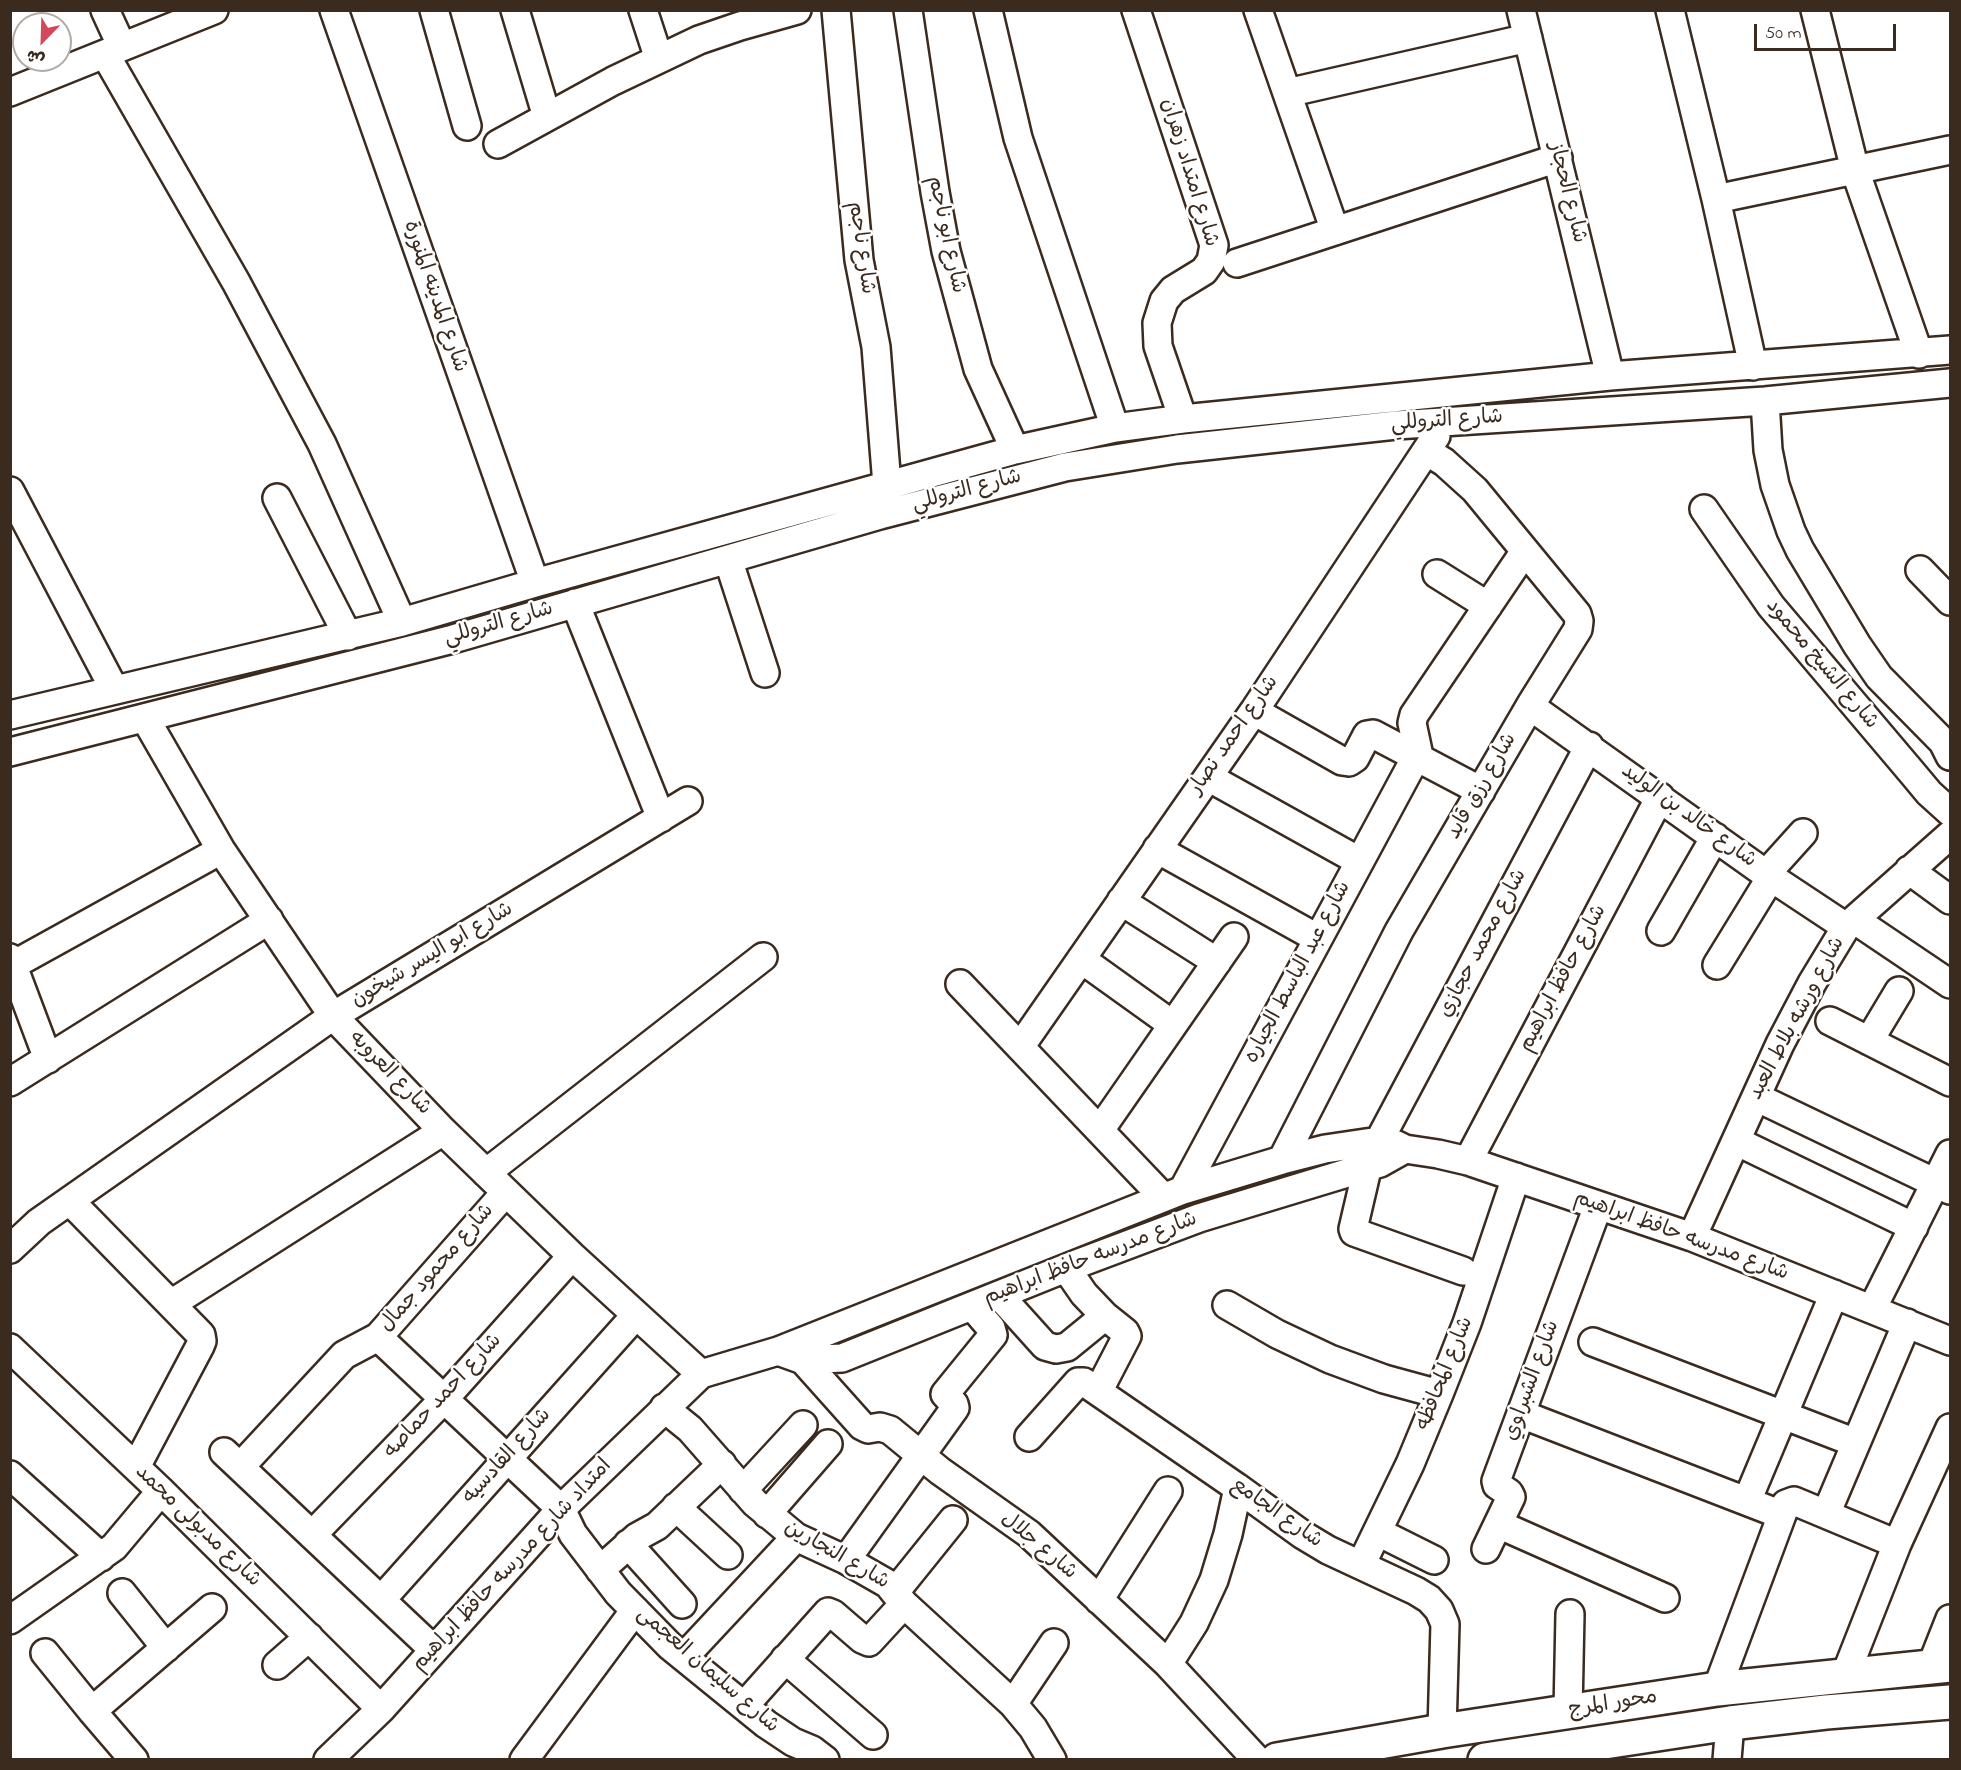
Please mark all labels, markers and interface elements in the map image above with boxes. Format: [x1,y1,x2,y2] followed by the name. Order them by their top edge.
[12,12,72,72] north arrow
[1757,12,1900,50] scale bar
[1765,21,1802,47] text: 50 m
[23,42,49,71] text: ش
[1154,96,1222,250] street label: شارع امتداد زهران
[1541,140,1591,246] street label: شارع الحجاز
[920,174,970,296] street label: شارع ابو ناجم
[841,200,879,296] street label: شارع ناجم
[396,218,472,376] street label: شارع المدينه المنورة
[1390,406,1504,438] street label: شارع التروللي
[909,465,1025,519] street label: شارع التروللي
[1759,595,1883,735] street label: شارع الشيخ محمود
[442,597,556,653] street label: شارع التروللي
[1185,672,1285,800] street label: شارع احمد نصار
[1443,729,1523,845] street label: شارع رزق قايد
[1615,759,1761,875] street label: شارع خالد بن الوليد
[1434,866,1534,1022] street label: شارع محمد حجازي
[1240,878,1358,1068] street label: شارع عبد الباسط الجياره
[348,898,518,1014] street label: شارع ابو اليسر شيخون
[1515,901,1613,1057] street label: شارع حافظ ابراهيم
[1744,933,1852,1105] street label: شارع ورشه بلاط العبد
[342,1026,436,1122] street label: شارع العروبه
[1570,1186,1792,1288] street label: شارع مدرسه حافظ ابراهيم
[375,1200,501,1338] street label: شارع محمود جمال
[981,1208,1201,1312] street label: شارع مدرسه حافظ ابراهيم
[1412,1314,1480,1434] street label: شارع المحافظه
[1500,1317,1566,1445] street label: شارع الشبراوي
[380,1329,508,1465] street label: شارع احمد حماصه
[458,1404,558,1510] street label: شارع القادسيه
[408,1455,618,1677] street label: امتداد شارع مدرسه حافظ ابراهيم
[129,1460,265,1594] street label: شارع مدبولى محمد
[1225,1473,1327,1555] street label: شارع الجامع
[995,1508,1081,1586] street label: شارع جلال
[779,1516,893,1596] street label: شارع النجارين
[631,1602,783,1740] street label: شارع سليمان العجمى
[1567,1686,1659,1724] street label: محور المرج

